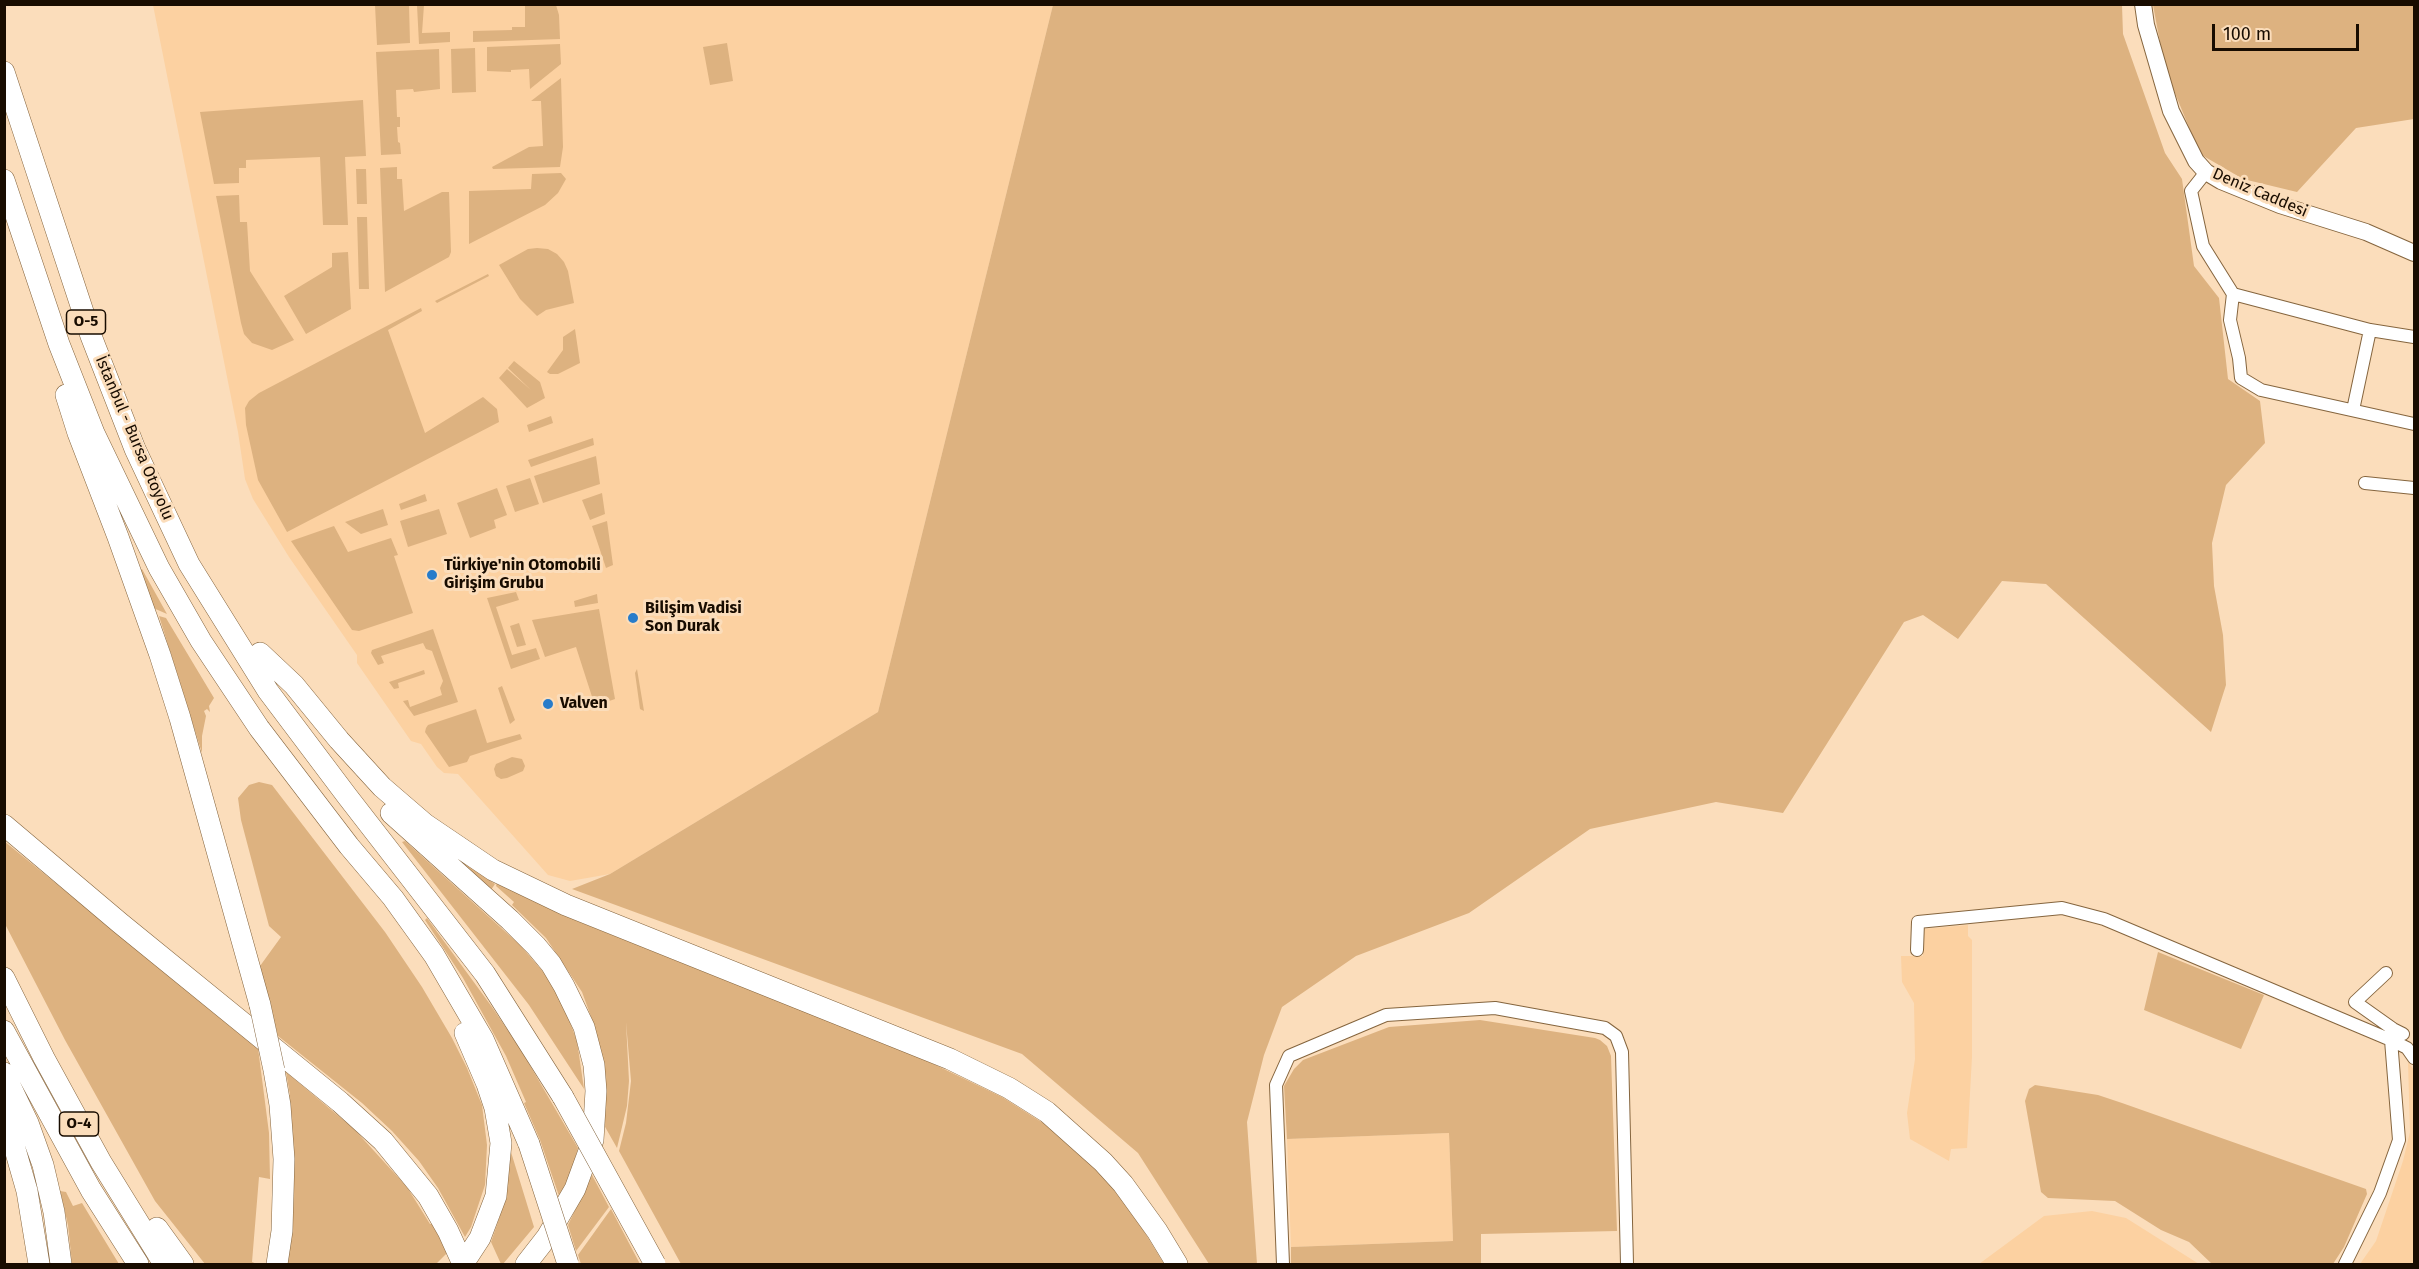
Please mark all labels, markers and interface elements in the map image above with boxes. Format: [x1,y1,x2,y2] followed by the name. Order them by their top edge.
[2215,12,2362,50] scale bar
[2223,23,2271,45] text: 100 m
[2210,164,2310,222] street label: Deniz Caddesi
[66,310,106,334] road number: O-5
[91,353,177,523] street label: İstanbul - Bursa Otoyolu
[444,556,601,594] place label: Türkiye'nin Otomobili Girişim Grubu
[425,568,439,582] marker: Türkiye'nin Otomobili Girişim Grubu
[645,599,742,637] place label: Bilişim Vadisi Son Durak
[626,611,640,625] marker: Bilişim Vadisi Son Durak
[560,694,608,714] place label: Valven
[541,697,555,711] marker: Valven
[60,1112,98,1136] road number: O-4

